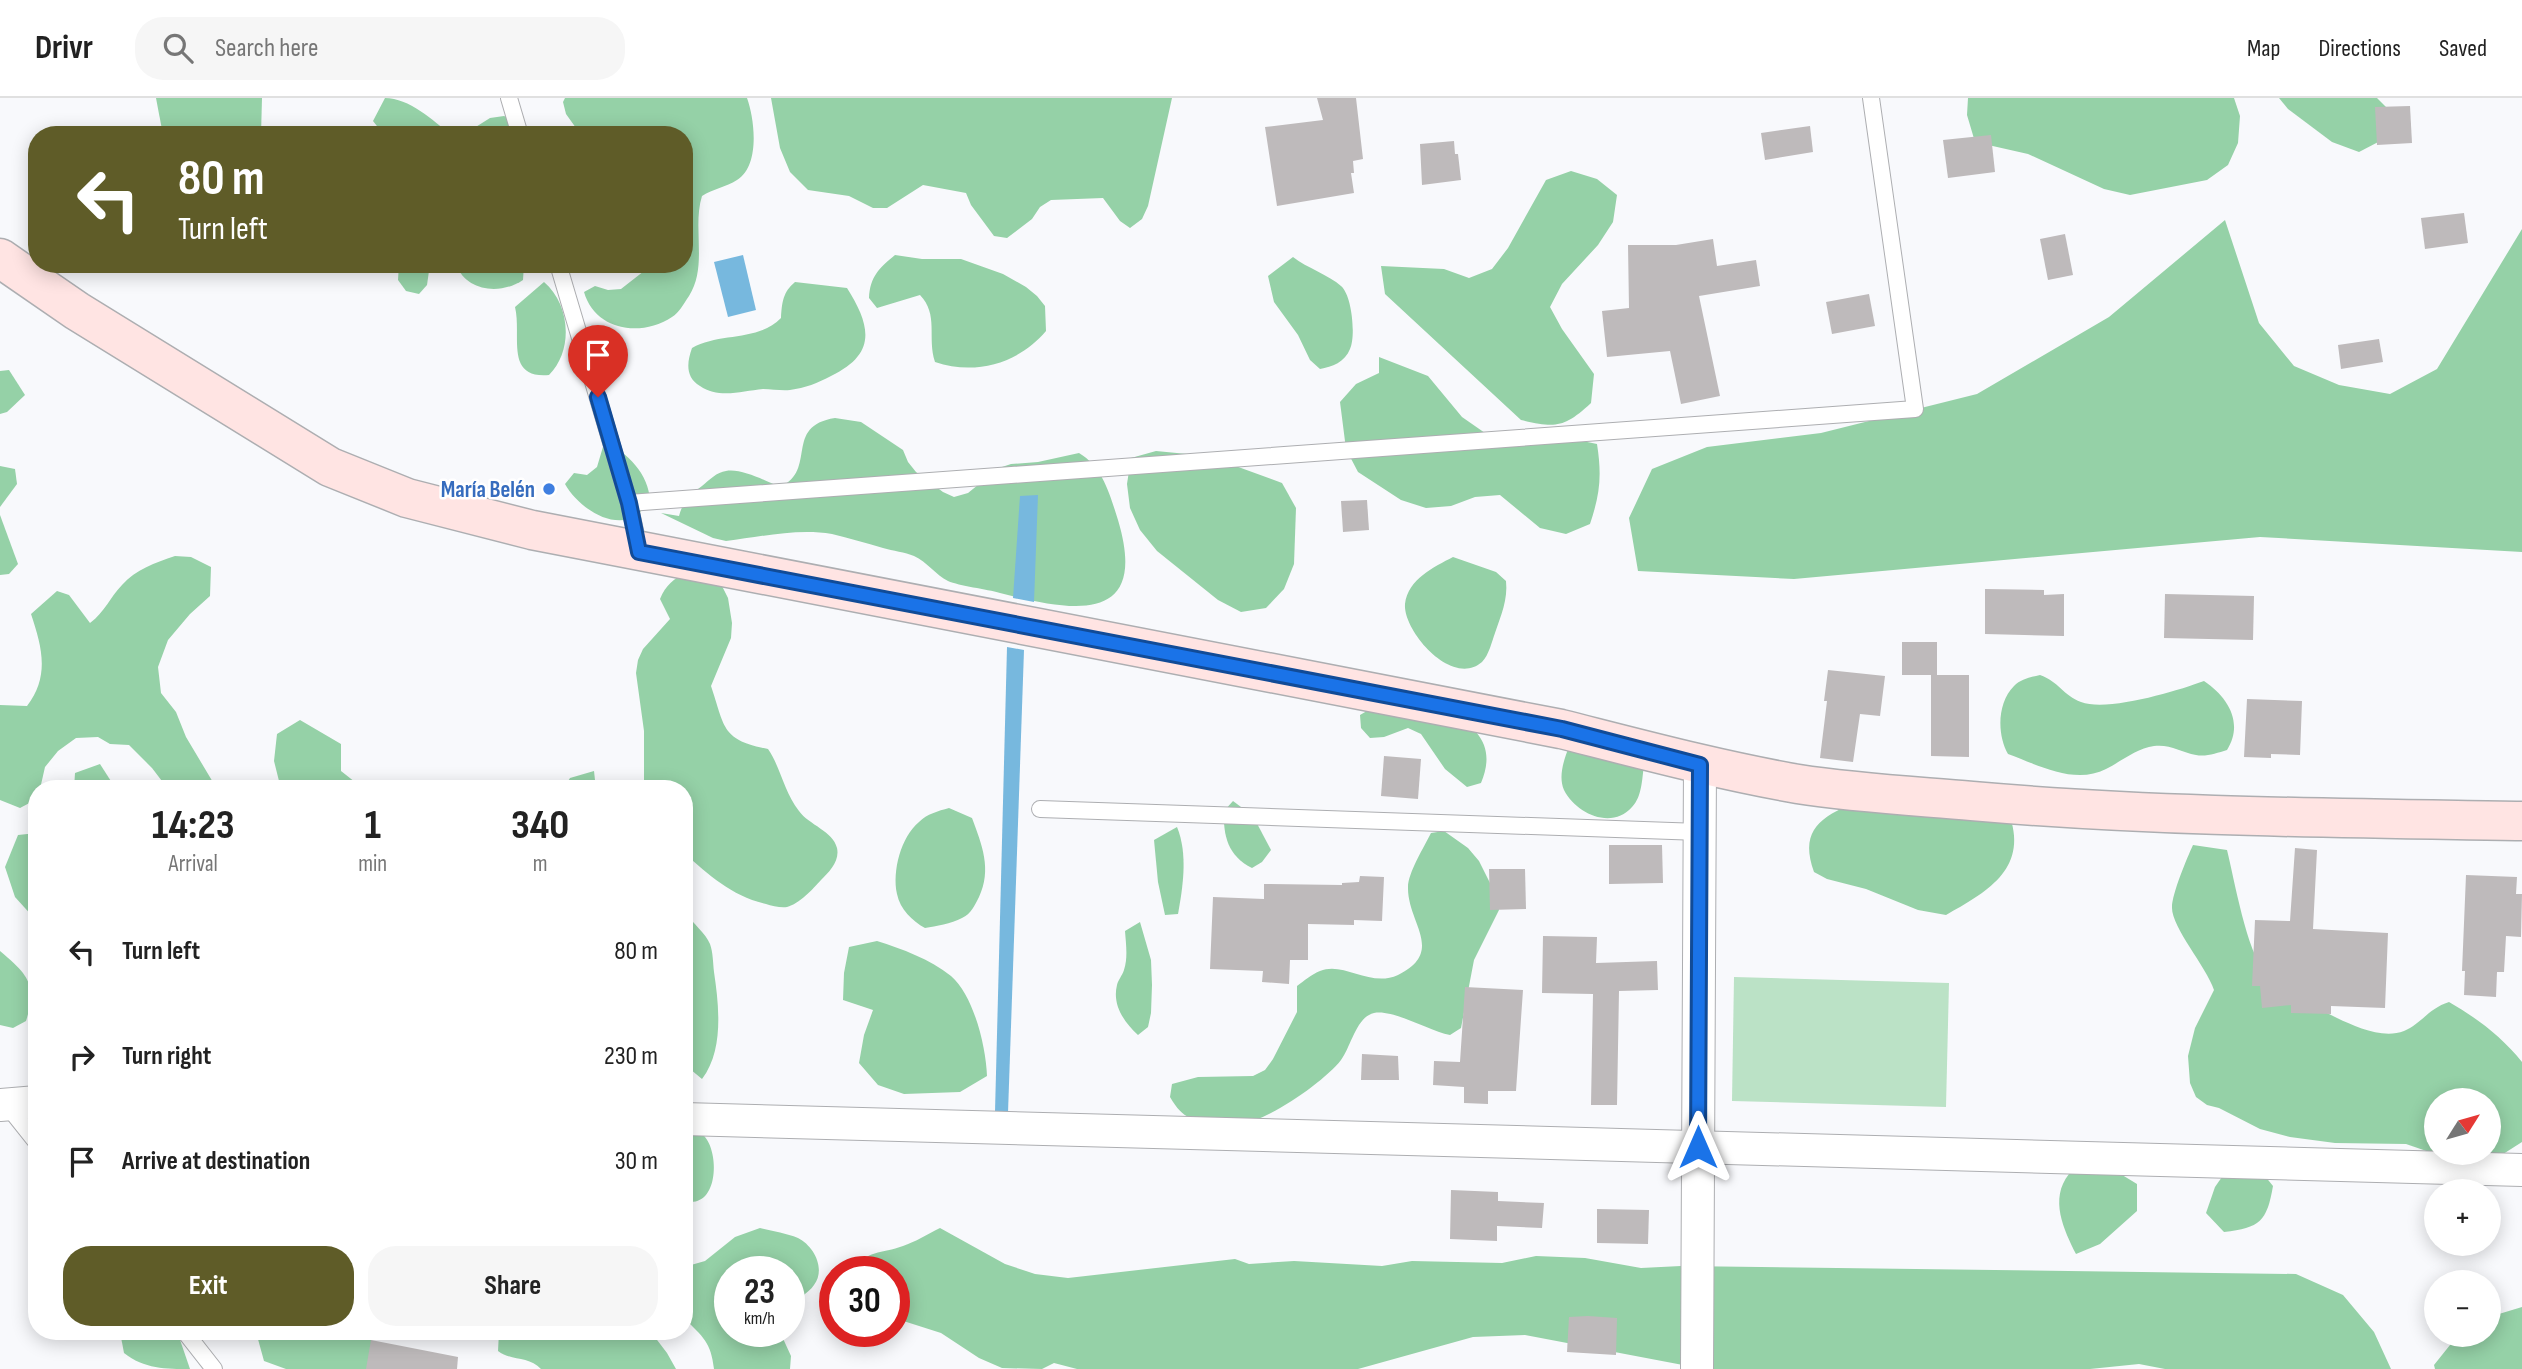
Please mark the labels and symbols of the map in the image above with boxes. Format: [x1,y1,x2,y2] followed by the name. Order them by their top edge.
[568,325,628,397] pin
[441,476,535,504] place label: María Belén
[541,481,557,497] marker: María Belén
[2424,1088,2501,1166] north arrow
[1661,1110,1735,1184] position arrow
[819,1256,910,1347] speed limit sign: 30

